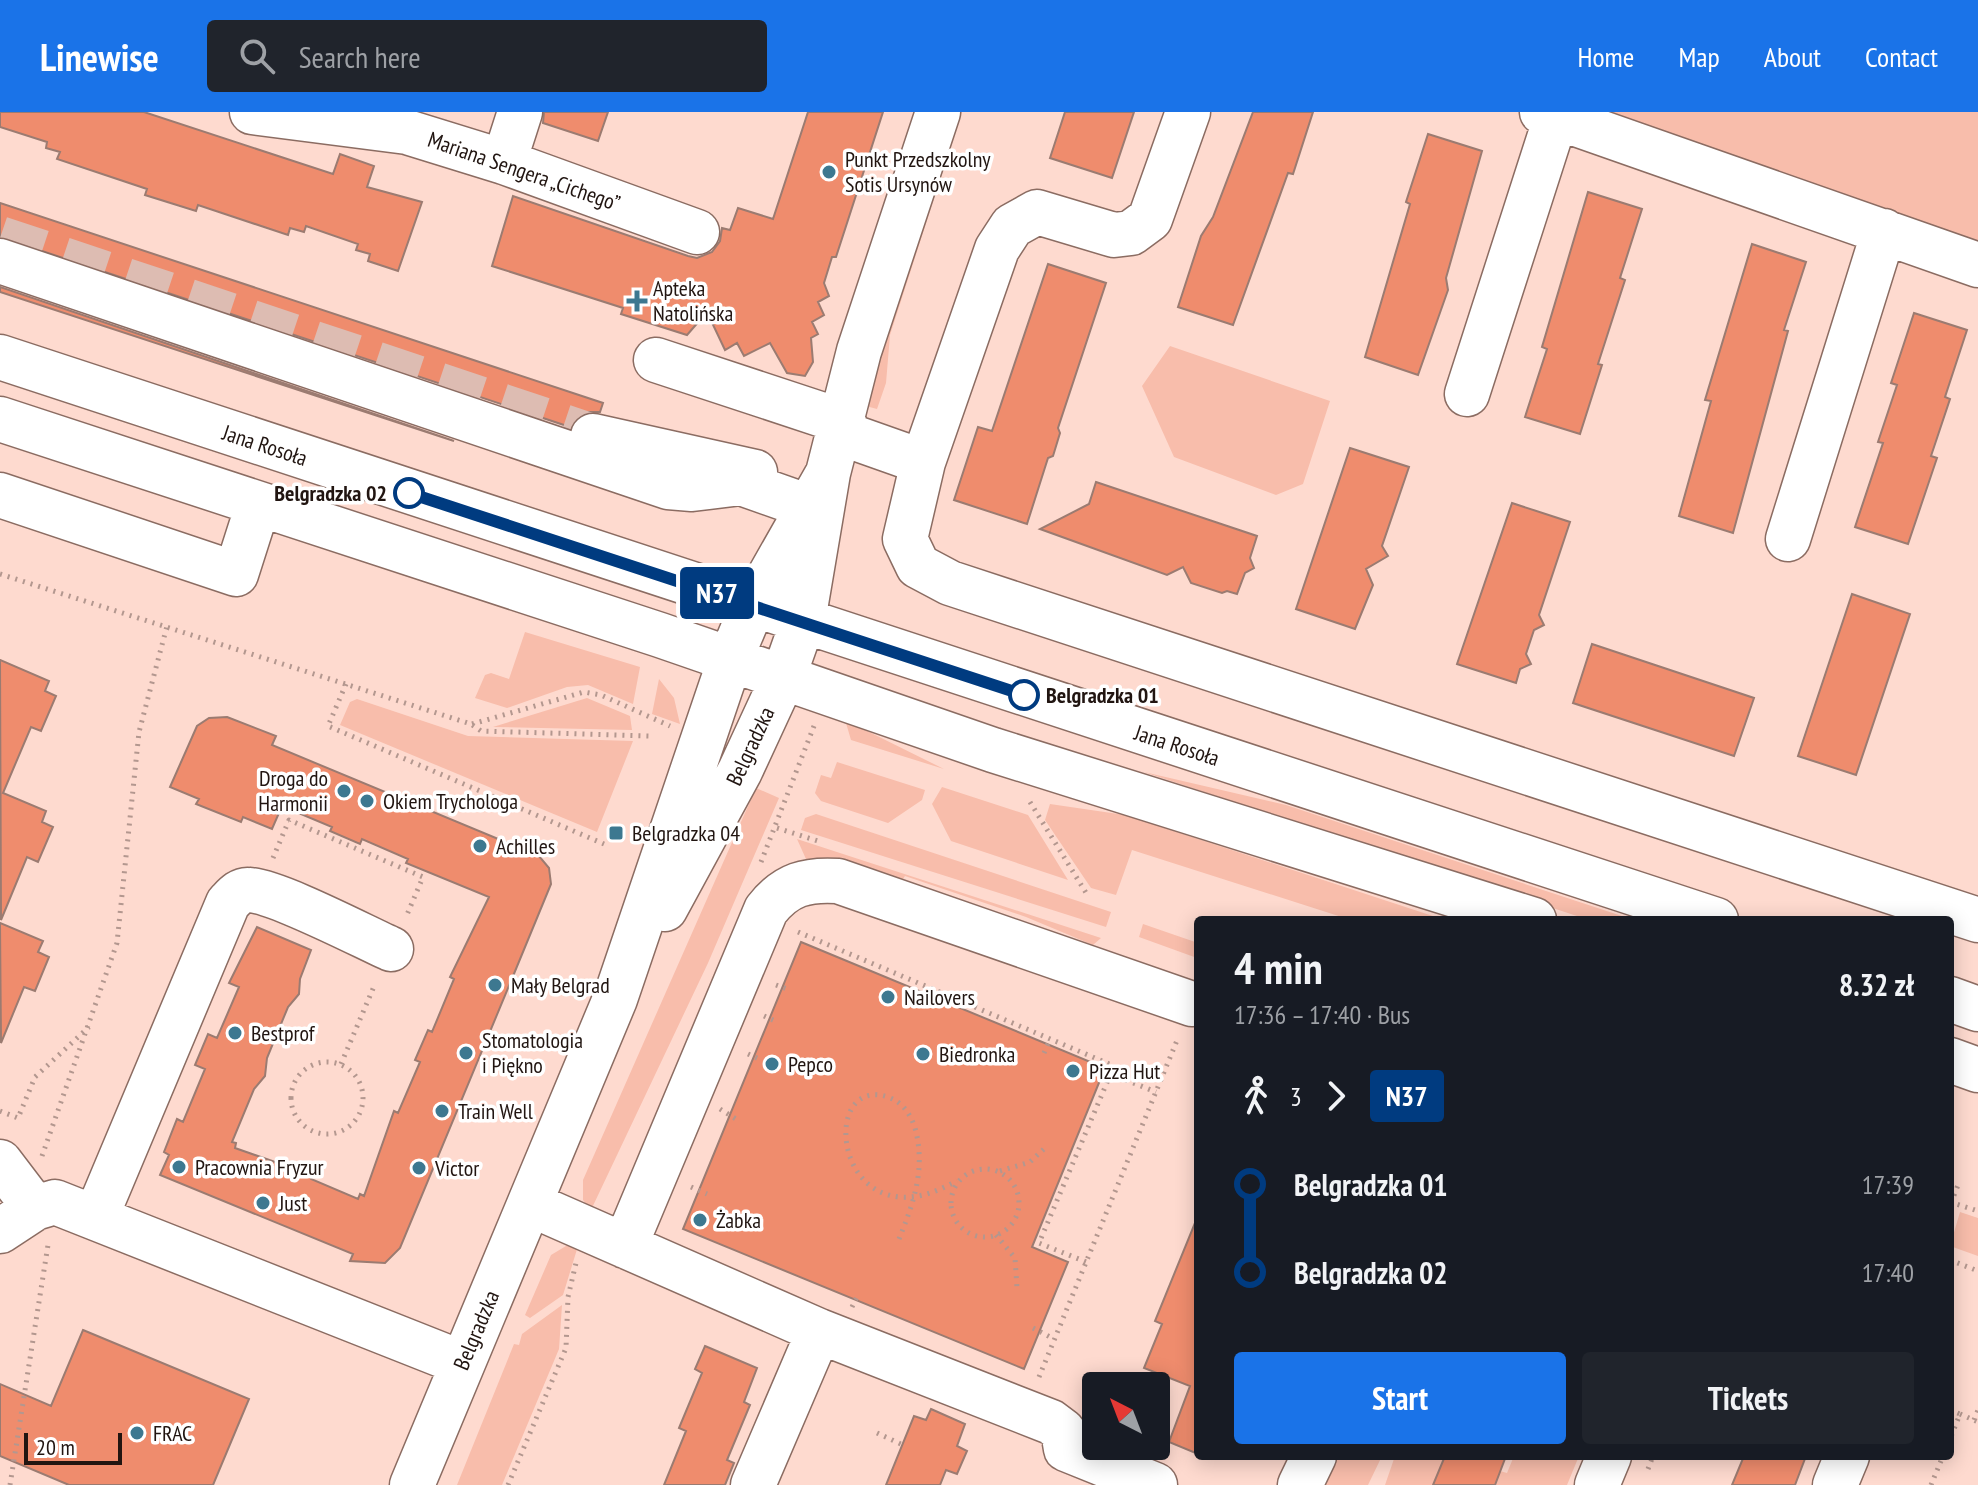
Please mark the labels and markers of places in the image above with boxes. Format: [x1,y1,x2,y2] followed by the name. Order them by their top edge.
[845,145,991,198] place label: Punkt Przedszkolny Sotis Ursynów
[820,163,838,181] marker: Punkt Przedszkolny Sotis Ursynów
[653,274,733,327] place label: Apteka Natolińska
[628,292,646,310] marker: Apteka Natolińska
[394,478,424,508] marker: Belgradzka 02
[274,479,387,507] place label: Belgradzka 02
[1009,680,1039,710] marker: Belgradzka 01
[1046,681,1159,709] place label: Belgradzka 01
[258,764,328,817] place label: Droga do Harmonii
[335,782,353,800] marker: Droga do Harmonii
[383,787,518,815] place label: Okiem Trychologa
[358,792,376,810] marker: Okiem Trychologa
[632,819,740,847] place label: Belgradzka 04
[607,824,625,842] marker: Belgradzka 04
[496,832,555,860] place label: Achilles
[471,837,489,855] marker: Achilles
[511,971,610,999] place label: Mały Belgrad
[486,976,504,994] marker: Mały Belgrad
[904,983,975,1011] place label: Nailovers
[879,988,897,1006] marker: Nailovers
[251,1019,316,1047] place label: Bestprof
[226,1024,244,1042] marker: Bestprof
[482,1026,583,1079] place label: Stomatologia i Piękno
[939,1040,1015,1068] place label: Biedronka
[457,1044,475,1062] marker: Stomatologia i Piękno
[914,1045,932,1063] marker: Biedronka
[788,1050,833,1078] place label: Pepco
[763,1055,781,1073] marker: Pepco
[1089,1057,1160,1085] place label: Pizza Hut
[1064,1062,1082,1080] marker: Pizza Hut
[458,1097,534,1125] place label: Train Well
[433,1102,451,1120] marker: Train Well
[195,1153,324,1181] place label: Pracownia Fryzur
[434,1154,479,1182] place label: Victor
[170,1158,188,1176] marker: Pracownia Fryzur
[410,1159,428,1177] marker: Victor
[278,1189,307,1217] place label: Just
[254,1194,272,1212] marker: Just
[716,1206,761,1234] place label: Żabka
[691,1211,709,1229] marker: Żabka
[153,1419,192,1447] place label: FRAC
[128,1424,146,1442] marker: FRAC

